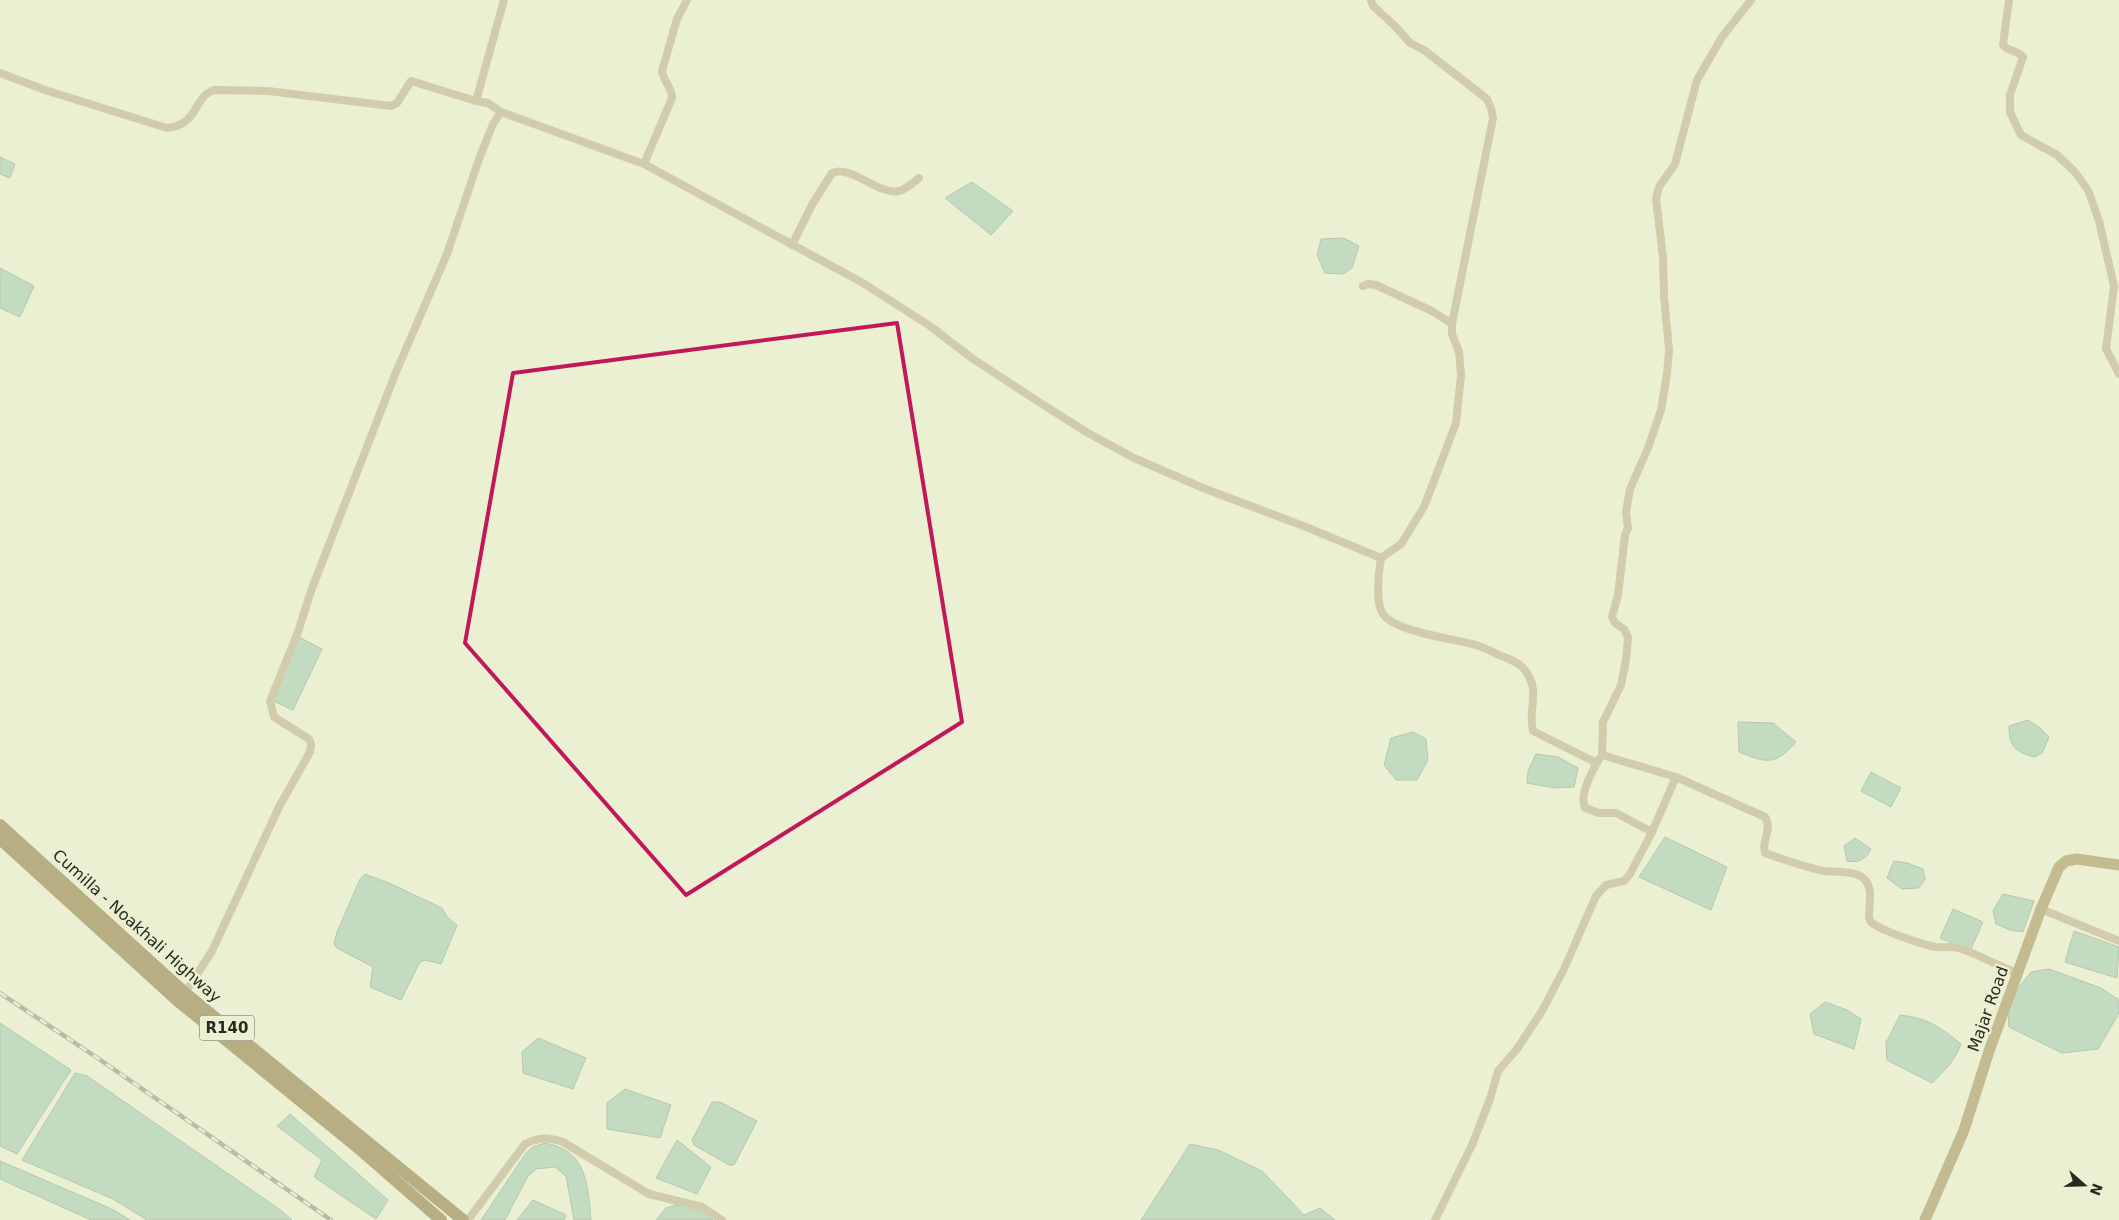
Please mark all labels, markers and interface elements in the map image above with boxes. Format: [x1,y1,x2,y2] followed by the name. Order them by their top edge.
[49,845,225,1007] street label: Cumilla - Noakhali Highway
[1964,964,2012,1054] street label: Majar Road
[200,1016,254,1040] road number: R140
[2059,1160,2109,1210] north arrow
[2087,1181,2106,1198] text: N

